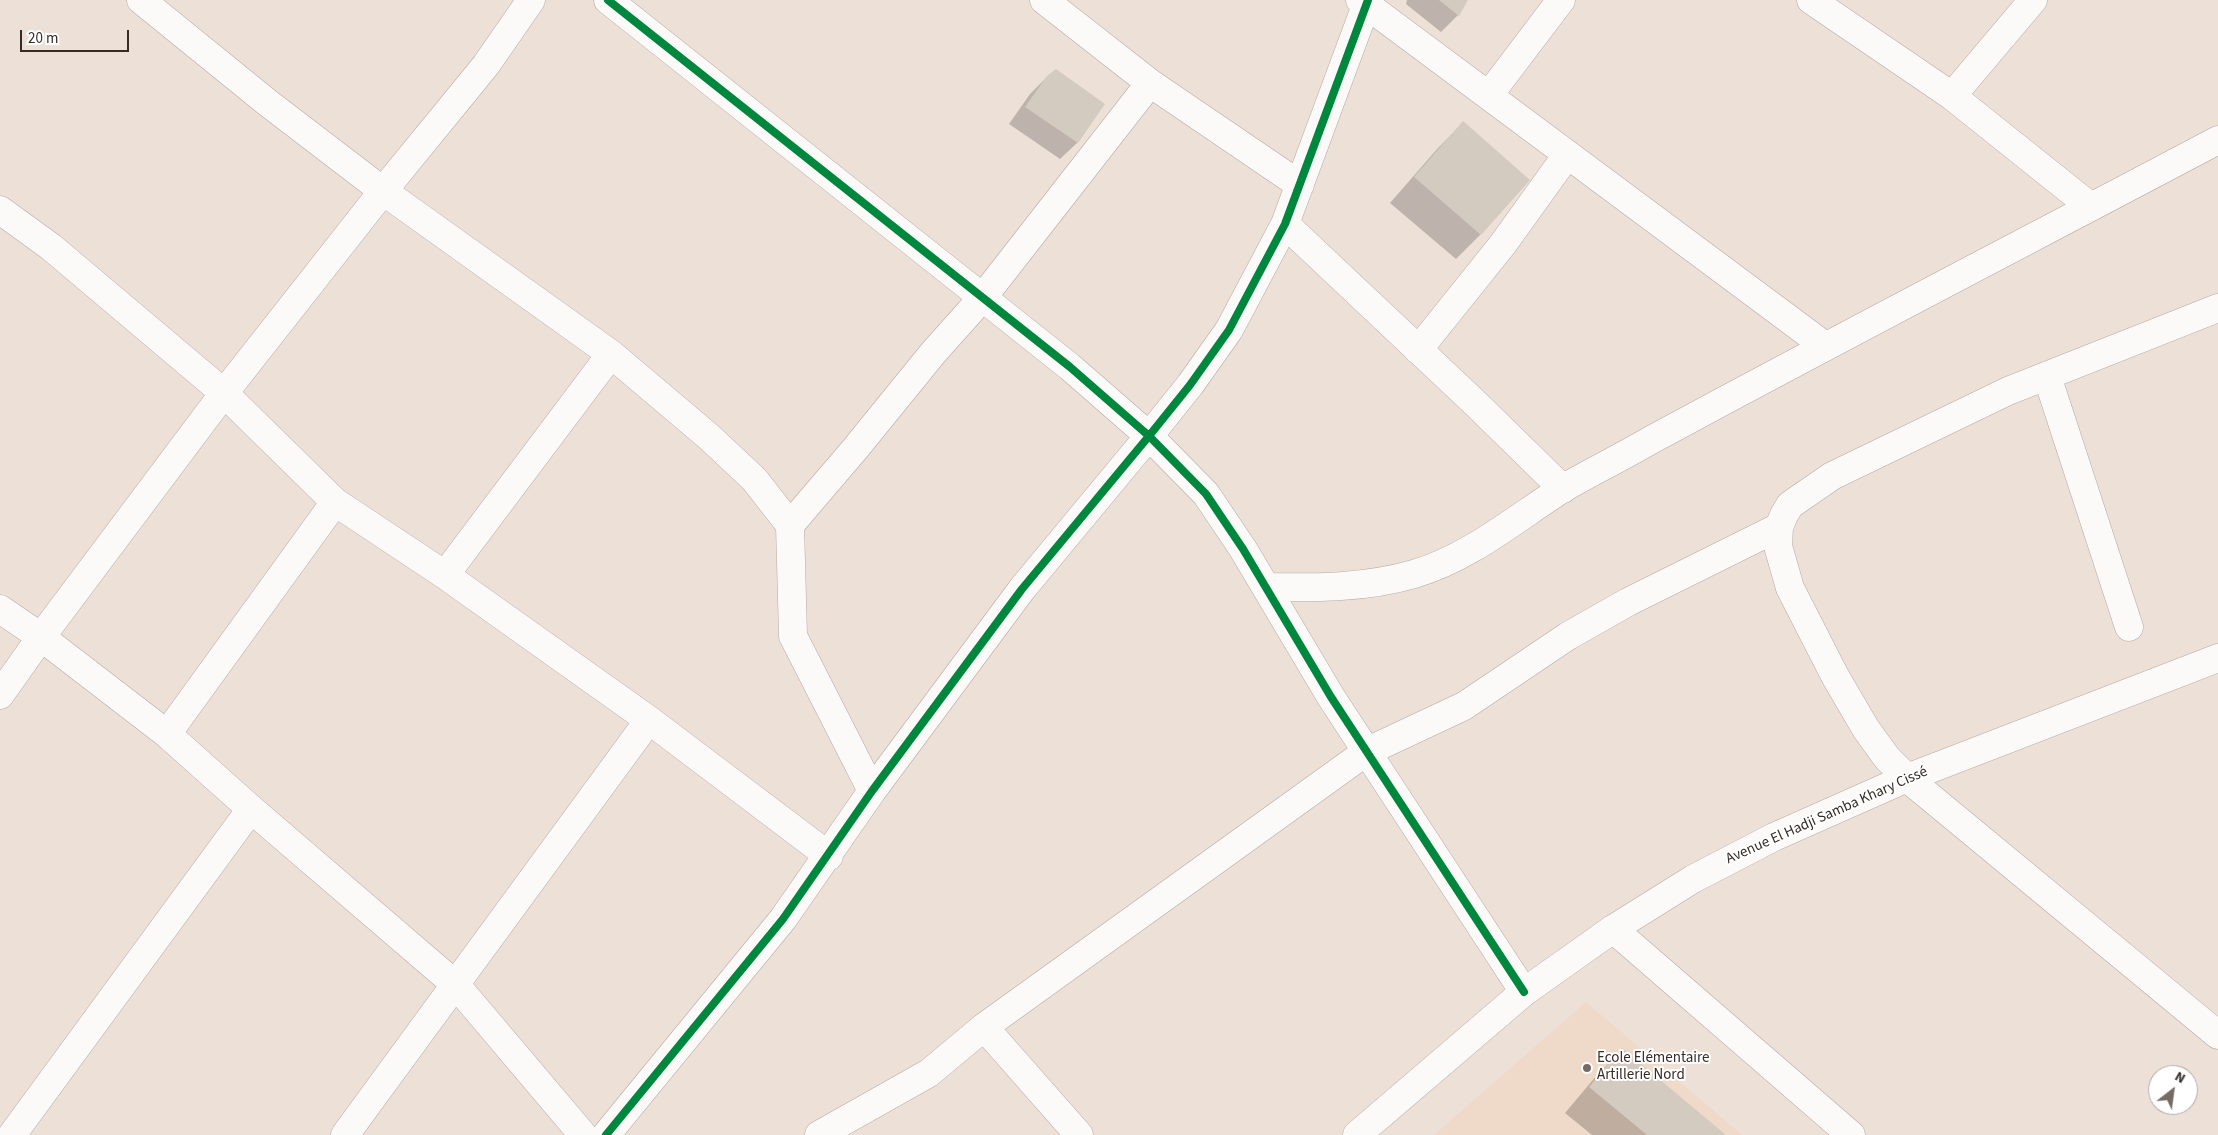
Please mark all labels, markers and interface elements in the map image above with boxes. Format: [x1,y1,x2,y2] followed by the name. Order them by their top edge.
[22,20,131,52] scale bar
[28,28,58,49] text: 20 m
[1723,763,1931,869] street label: Avenue El Hadji Samba Khary Cissé
[1597,1050,1709,1085] place label: Ecole Elémentaire Artillerie Nord
[1581,1062,1593,1074] marker: Ecole Elémentaire Artillerie Nord
[2148,1065,2198,1115] north arrow
[2171,1067,2189,1089] text: N

